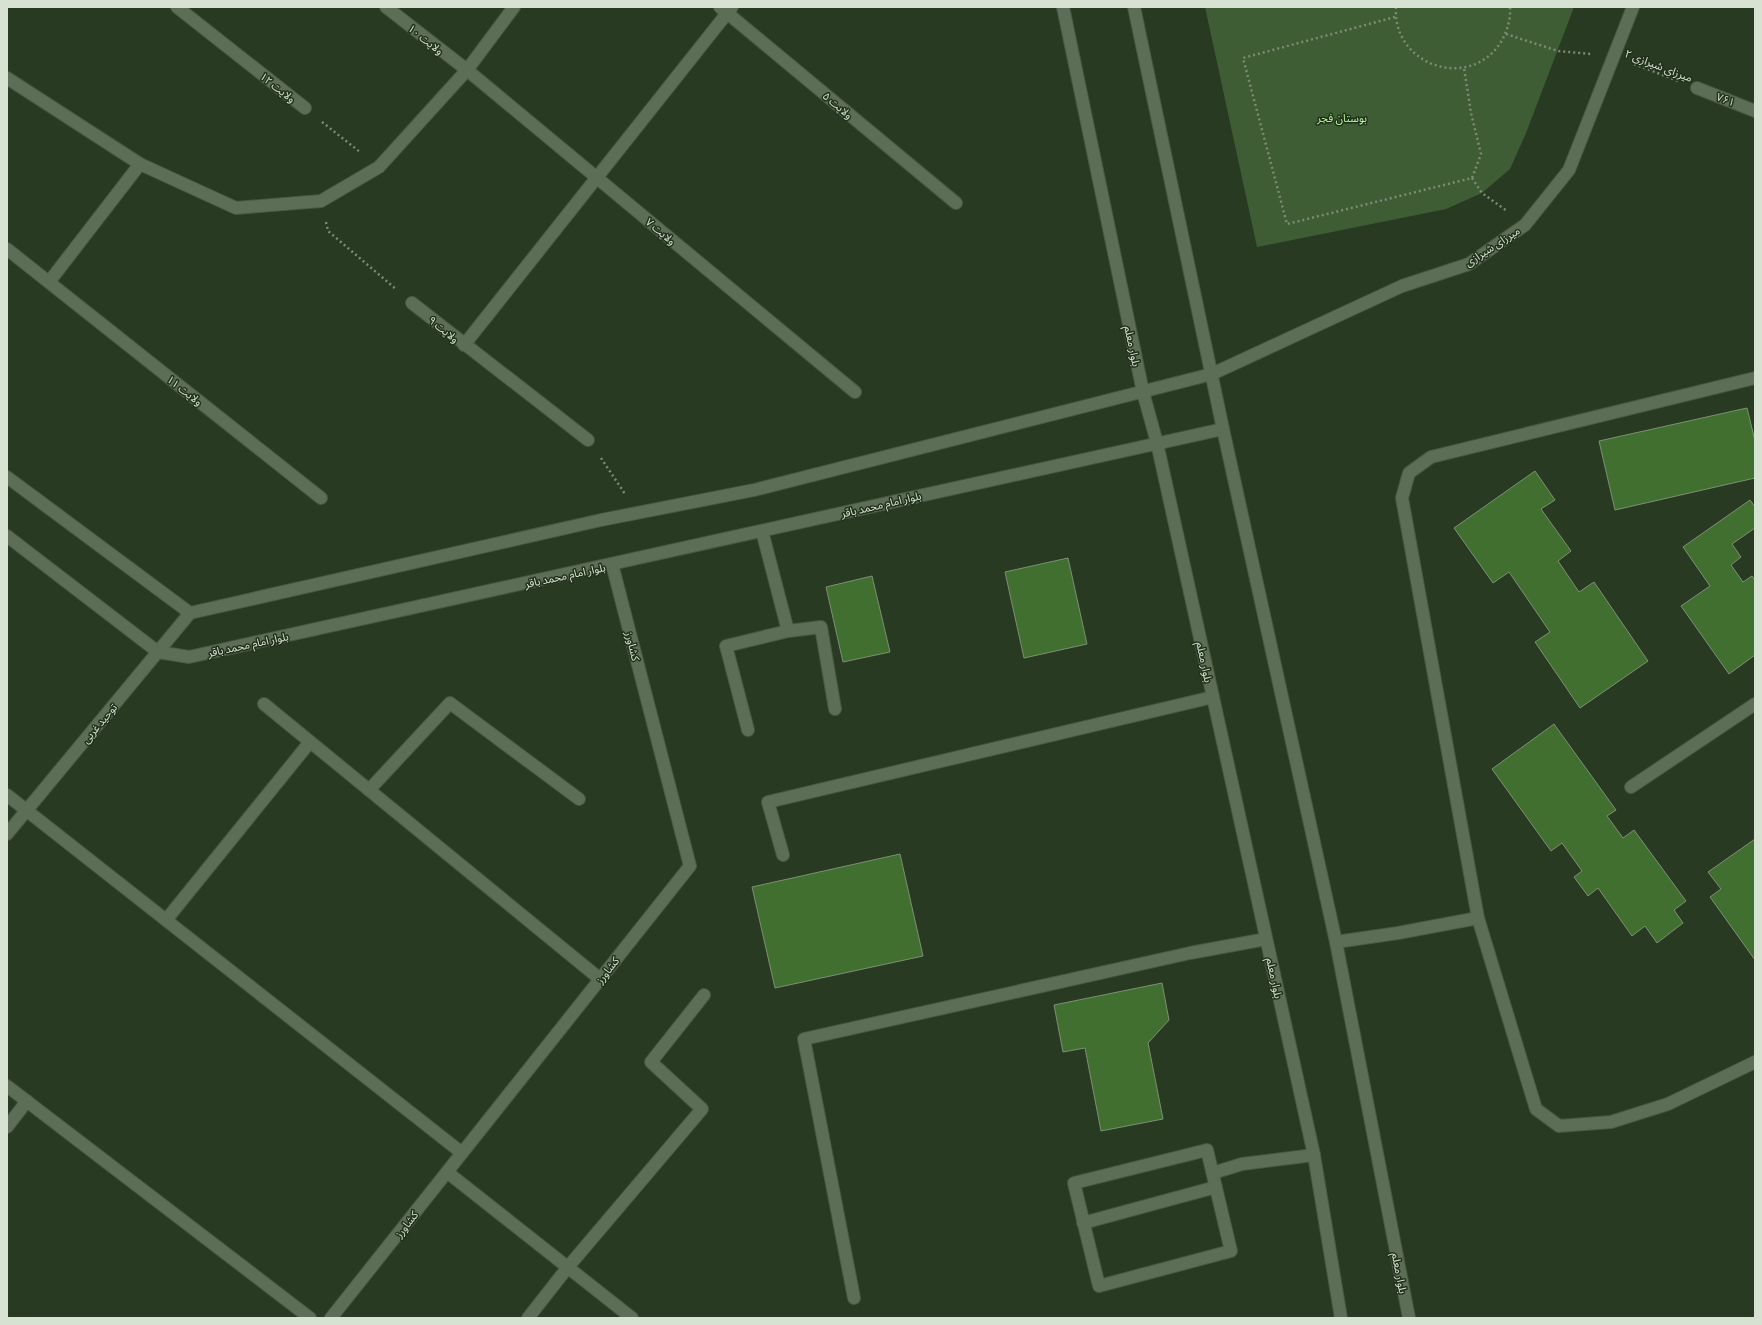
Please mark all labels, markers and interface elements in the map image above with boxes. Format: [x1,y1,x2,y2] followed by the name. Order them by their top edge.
[405,21,446,58] street label: ولایت ۱۰
[1623,46,1695,85] street label: میرزای شیرازی ۲
[257,69,298,106] street label: ولایت ۱۲
[820,89,856,122] street label: ولایت ۵
[1715,90,1737,108] street label: ۷۶۱
[1316,111,1367,125] park label: بوستان فجر
[643,215,679,248] street label: ولایت ۷
[1462,223,1523,269] street label: میرزای شیرازی
[426,313,462,346] street label: ولایت ۹
[1119,324,1144,368] street label: بلوار معلم
[164,372,205,409] street label: ولایت ۱۱
[839,488,923,522] street label: بلوار امام محمد باقر
[523,560,607,592] street label: بلوار امام محمد باقر
[206,629,290,661] street label: بلوار امام محمد باقر
[622,629,643,663] street label: کشاورز
[1191,640,1216,684] street label: بلوار معلم
[79,701,120,746] street label: توحید غربی
[592,954,622,987] street label: کشاورز
[1261,956,1286,1000] street label: بلوار معلم
[391,1208,421,1241] street label: کشاورز
[1387,1251,1410,1295] street label: بلوار معلم

